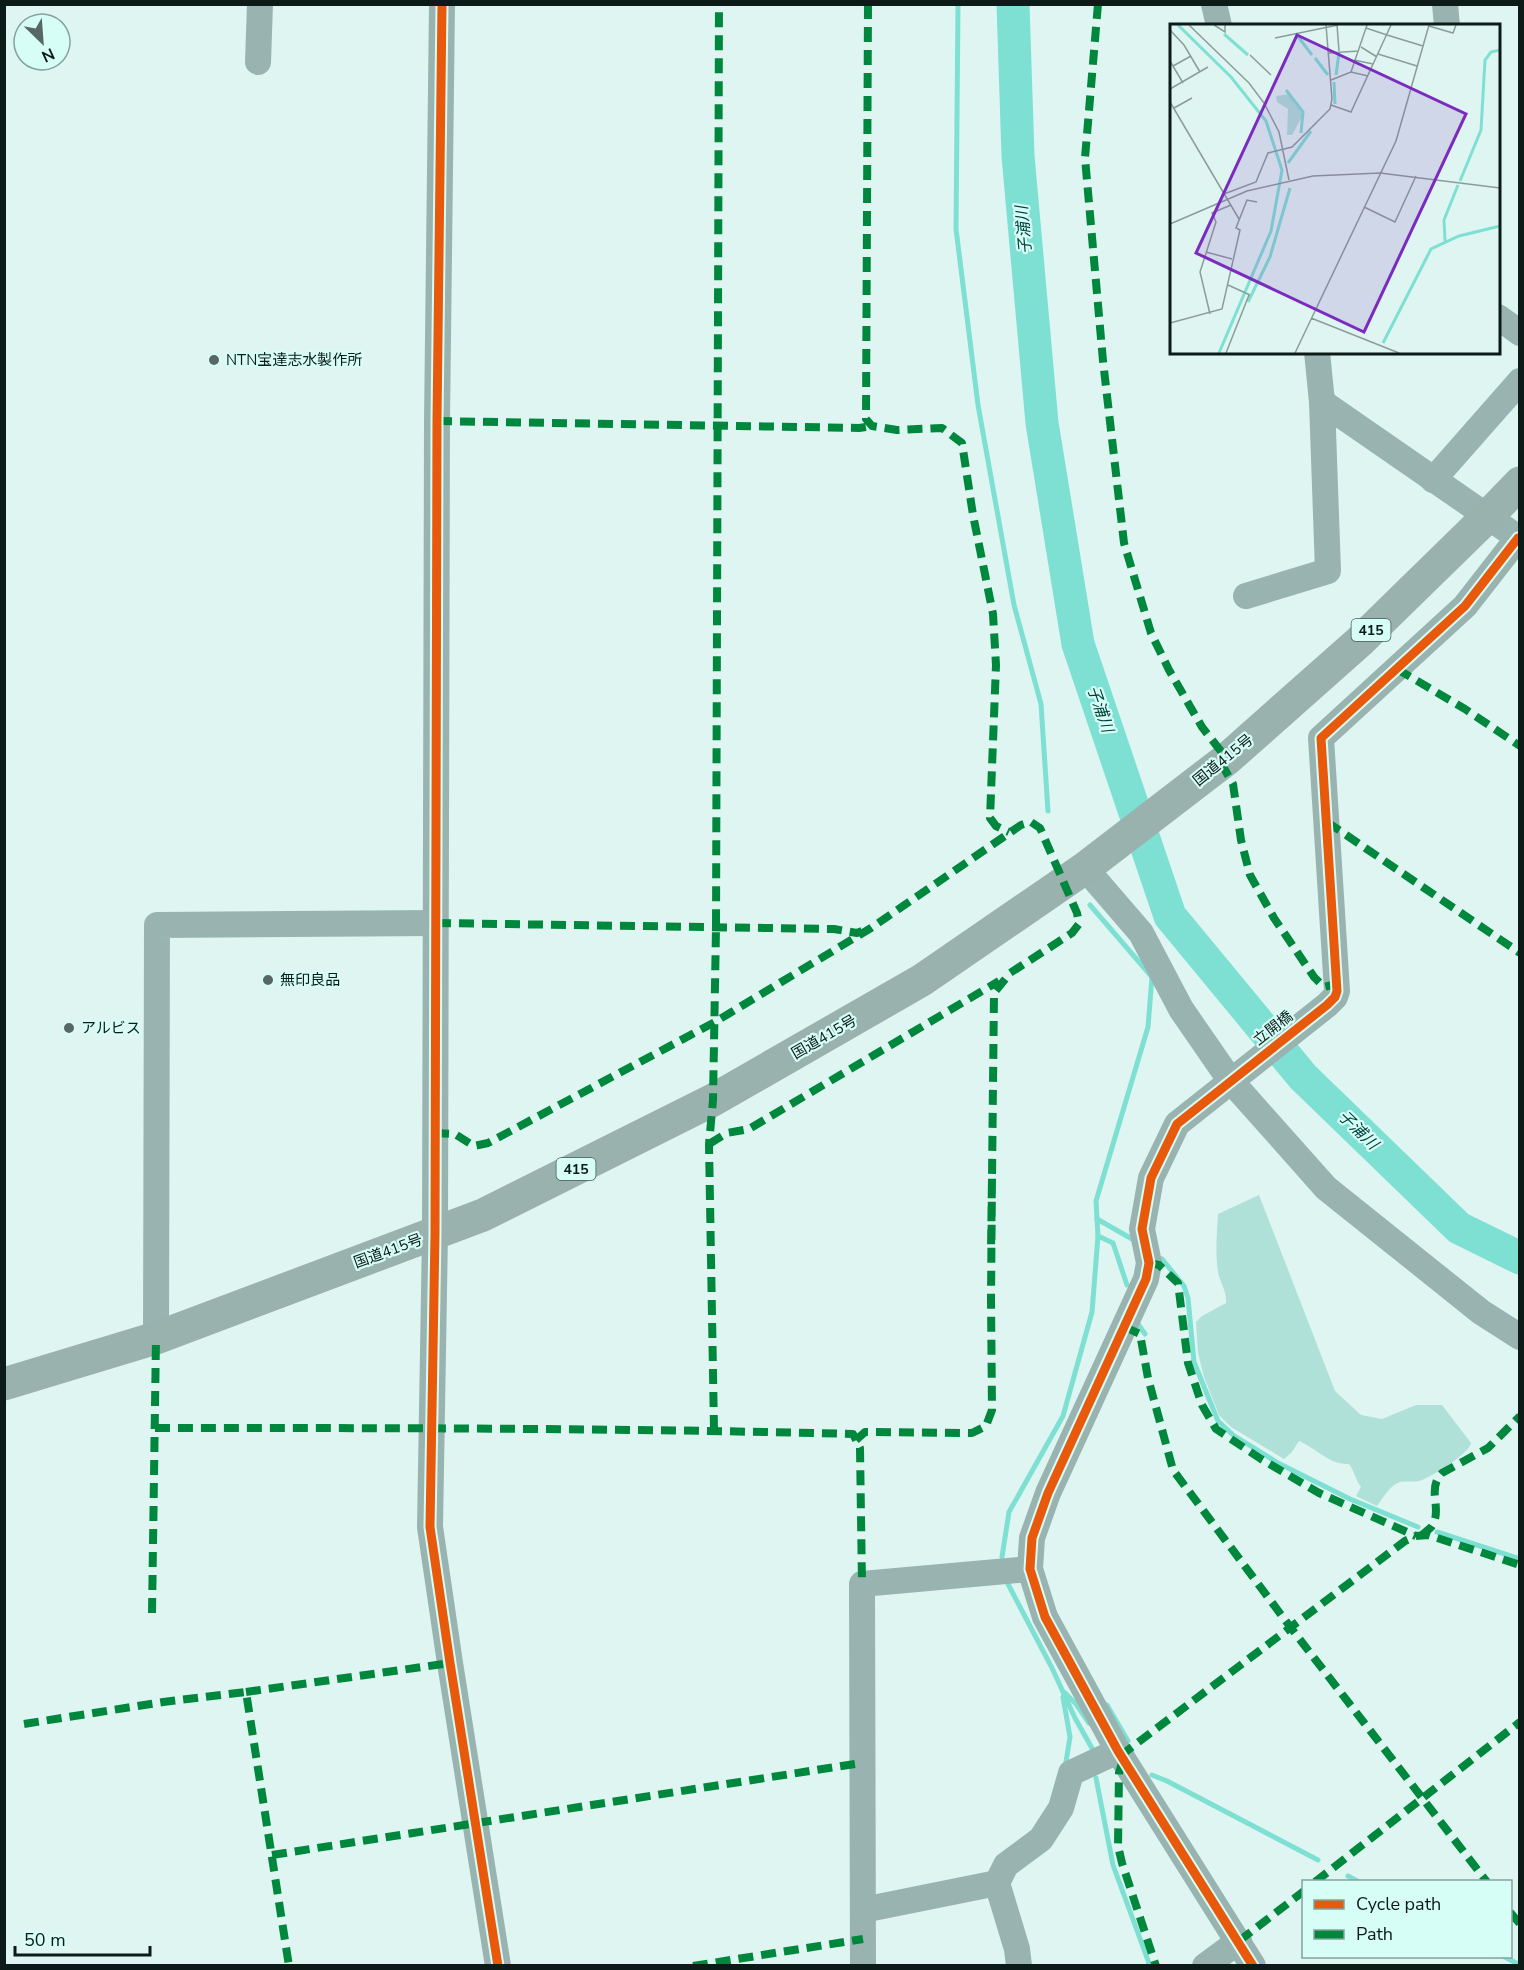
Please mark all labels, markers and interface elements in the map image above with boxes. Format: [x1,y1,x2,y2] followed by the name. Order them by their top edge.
[12,12,72,72] north arrow
[1170,24,1500,354] inset map
[38,42,58,67] text: N
[1011,203,1037,255] water label: 子浦川
[226,350,362,370] place label: NTN宝達志水製作所
[207,353,221,367] marker: NTN宝達志水製作所
[1352,619,1390,641] road number: 415
[1082,683,1119,737] water label: 子浦川
[1189,730,1257,790] street label: 国道415号
[280,970,340,990] place label: 無印良品
[261,973,275,987] marker: 無印良品
[1249,1006,1297,1050] street label: 立開橋
[788,1010,860,1064] street label: 国道415号
[81,1018,141,1038] place label: アルビス
[62,1021,76,1035] marker: アルビス
[1333,1105,1384,1156] water label: 子浦川
[556,1158,596,1180] road number: 415
[351,1229,425,1273] street label: 国道415号
[1302,1880,1512,1958] legend
[1356,1892,1441,1916] text: Cycle path
[15,1919,150,1957] scale bar
[1356,1922,1393,1946] text: Path
[24,1928,66,1952] text: 50 m

